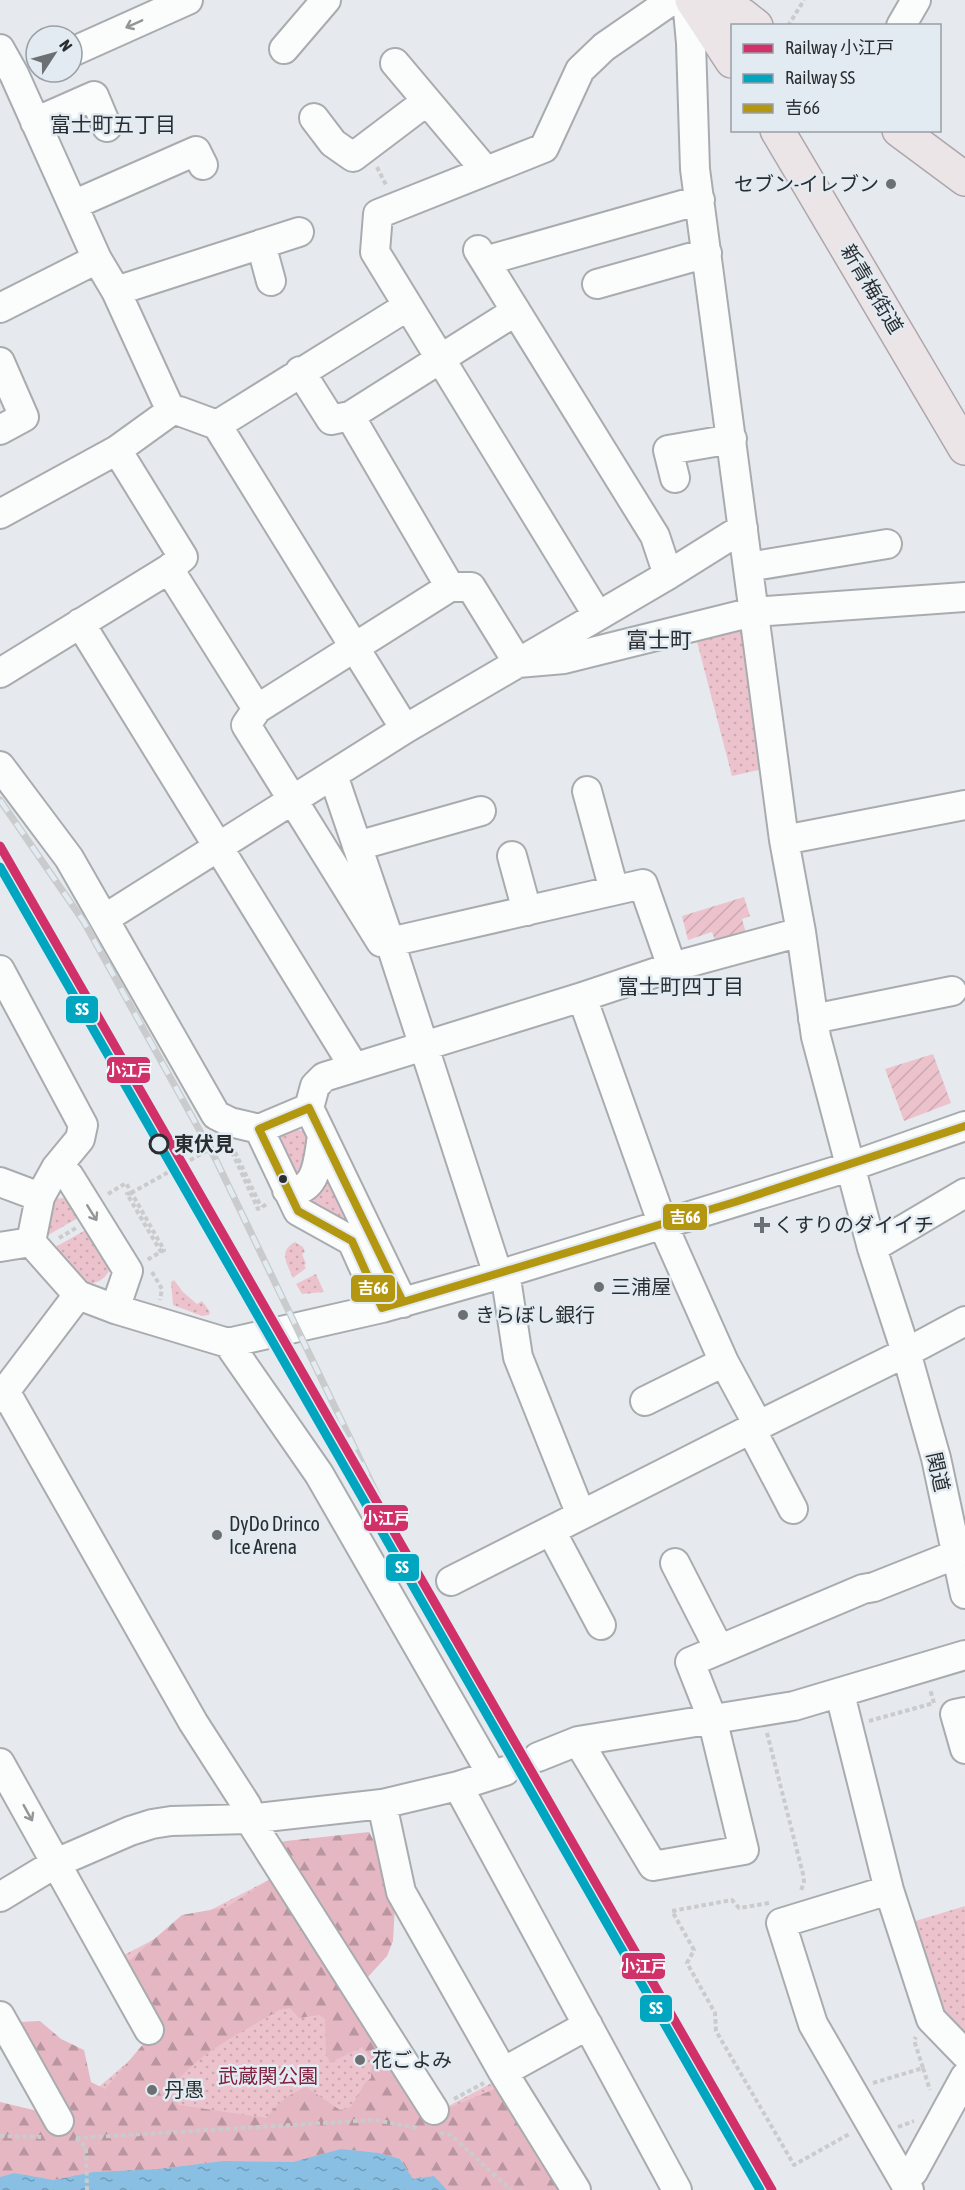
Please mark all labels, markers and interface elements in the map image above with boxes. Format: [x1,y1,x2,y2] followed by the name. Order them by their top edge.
[126,19,144,30] one-way arrow
[24,24,84,84] north arrow
[731,24,941,132] legend
[56,36,76,54] text: N
[785,37,894,58] text: Railway 小江戸
[785,67,855,88] text: Railway SS
[785,97,820,118] text: 吉66
[50,112,176,136] district label: 富士町五丁目
[734,172,879,195] place label: セブン-イレブン
[884,177,898,191] marker: セブン-イレブン
[837,240,908,338] street label: 新青梅街道
[626,627,692,653] district label: 富士町
[618,974,744,998] district label: 富士町四丁目
[65,995,99,1024] line badge: SS
[75,1000,89,1018] text: SS
[106,1056,151,1084] line badge: 小江戸
[105,1061,153,1079] text: 小江戸
[174,1132,234,1155] place label: 東伏見
[149,1134,169,1154] marker: 東伏見
[277,1173,289,1185] unlabelled marker
[662,1203,708,1231] line badge: 吉66
[86,1204,98,1221] one-way arrow
[669,1208,701,1226] text: 吉66
[774,1213,934,1236] place label: くすりのダイイチ
[755,1218,769,1232] marker: くすりのダイイチ
[350,1274,396,1303] line badge: 吉66
[611,1275,671,1298] place label: 三浦屋
[357,1279,389,1297] text: 吉66
[592,1280,606,1294] marker: 三浦屋
[475,1303,595,1326] place label: きらぼし銀行
[456,1308,470,1322] marker: きらぼし銀行
[923,1450,954,1494] street label: 関道
[363,1504,409,1532] line badge: 小江戸
[362,1509,410,1527] text: 小江戸
[229,1512,320,1558] place label: DyDo Drinco Ice Arena
[210,1528,224,1542] marker: DyDo Drinco Ice Arena
[385,1553,420,1582] line badge: SS
[395,1558,409,1576] text: SS
[23,1804,34,1822] one-way arrow
[621,1952,666,1980] line badge: 小江戸
[619,1957,667,1975] text: 小江戸
[639,1994,673,2023] line badge: SS
[649,1999,663,2017] text: SS
[372,2048,452,2071] place label: 花ごよみ
[353,2053,367,2067] marker: 花ごよみ
[218,2064,318,2087] park label: 武蔵関公園
[164,2078,204,2101] place label: 丹愚
[145,2083,159,2097] marker: 丹愚

